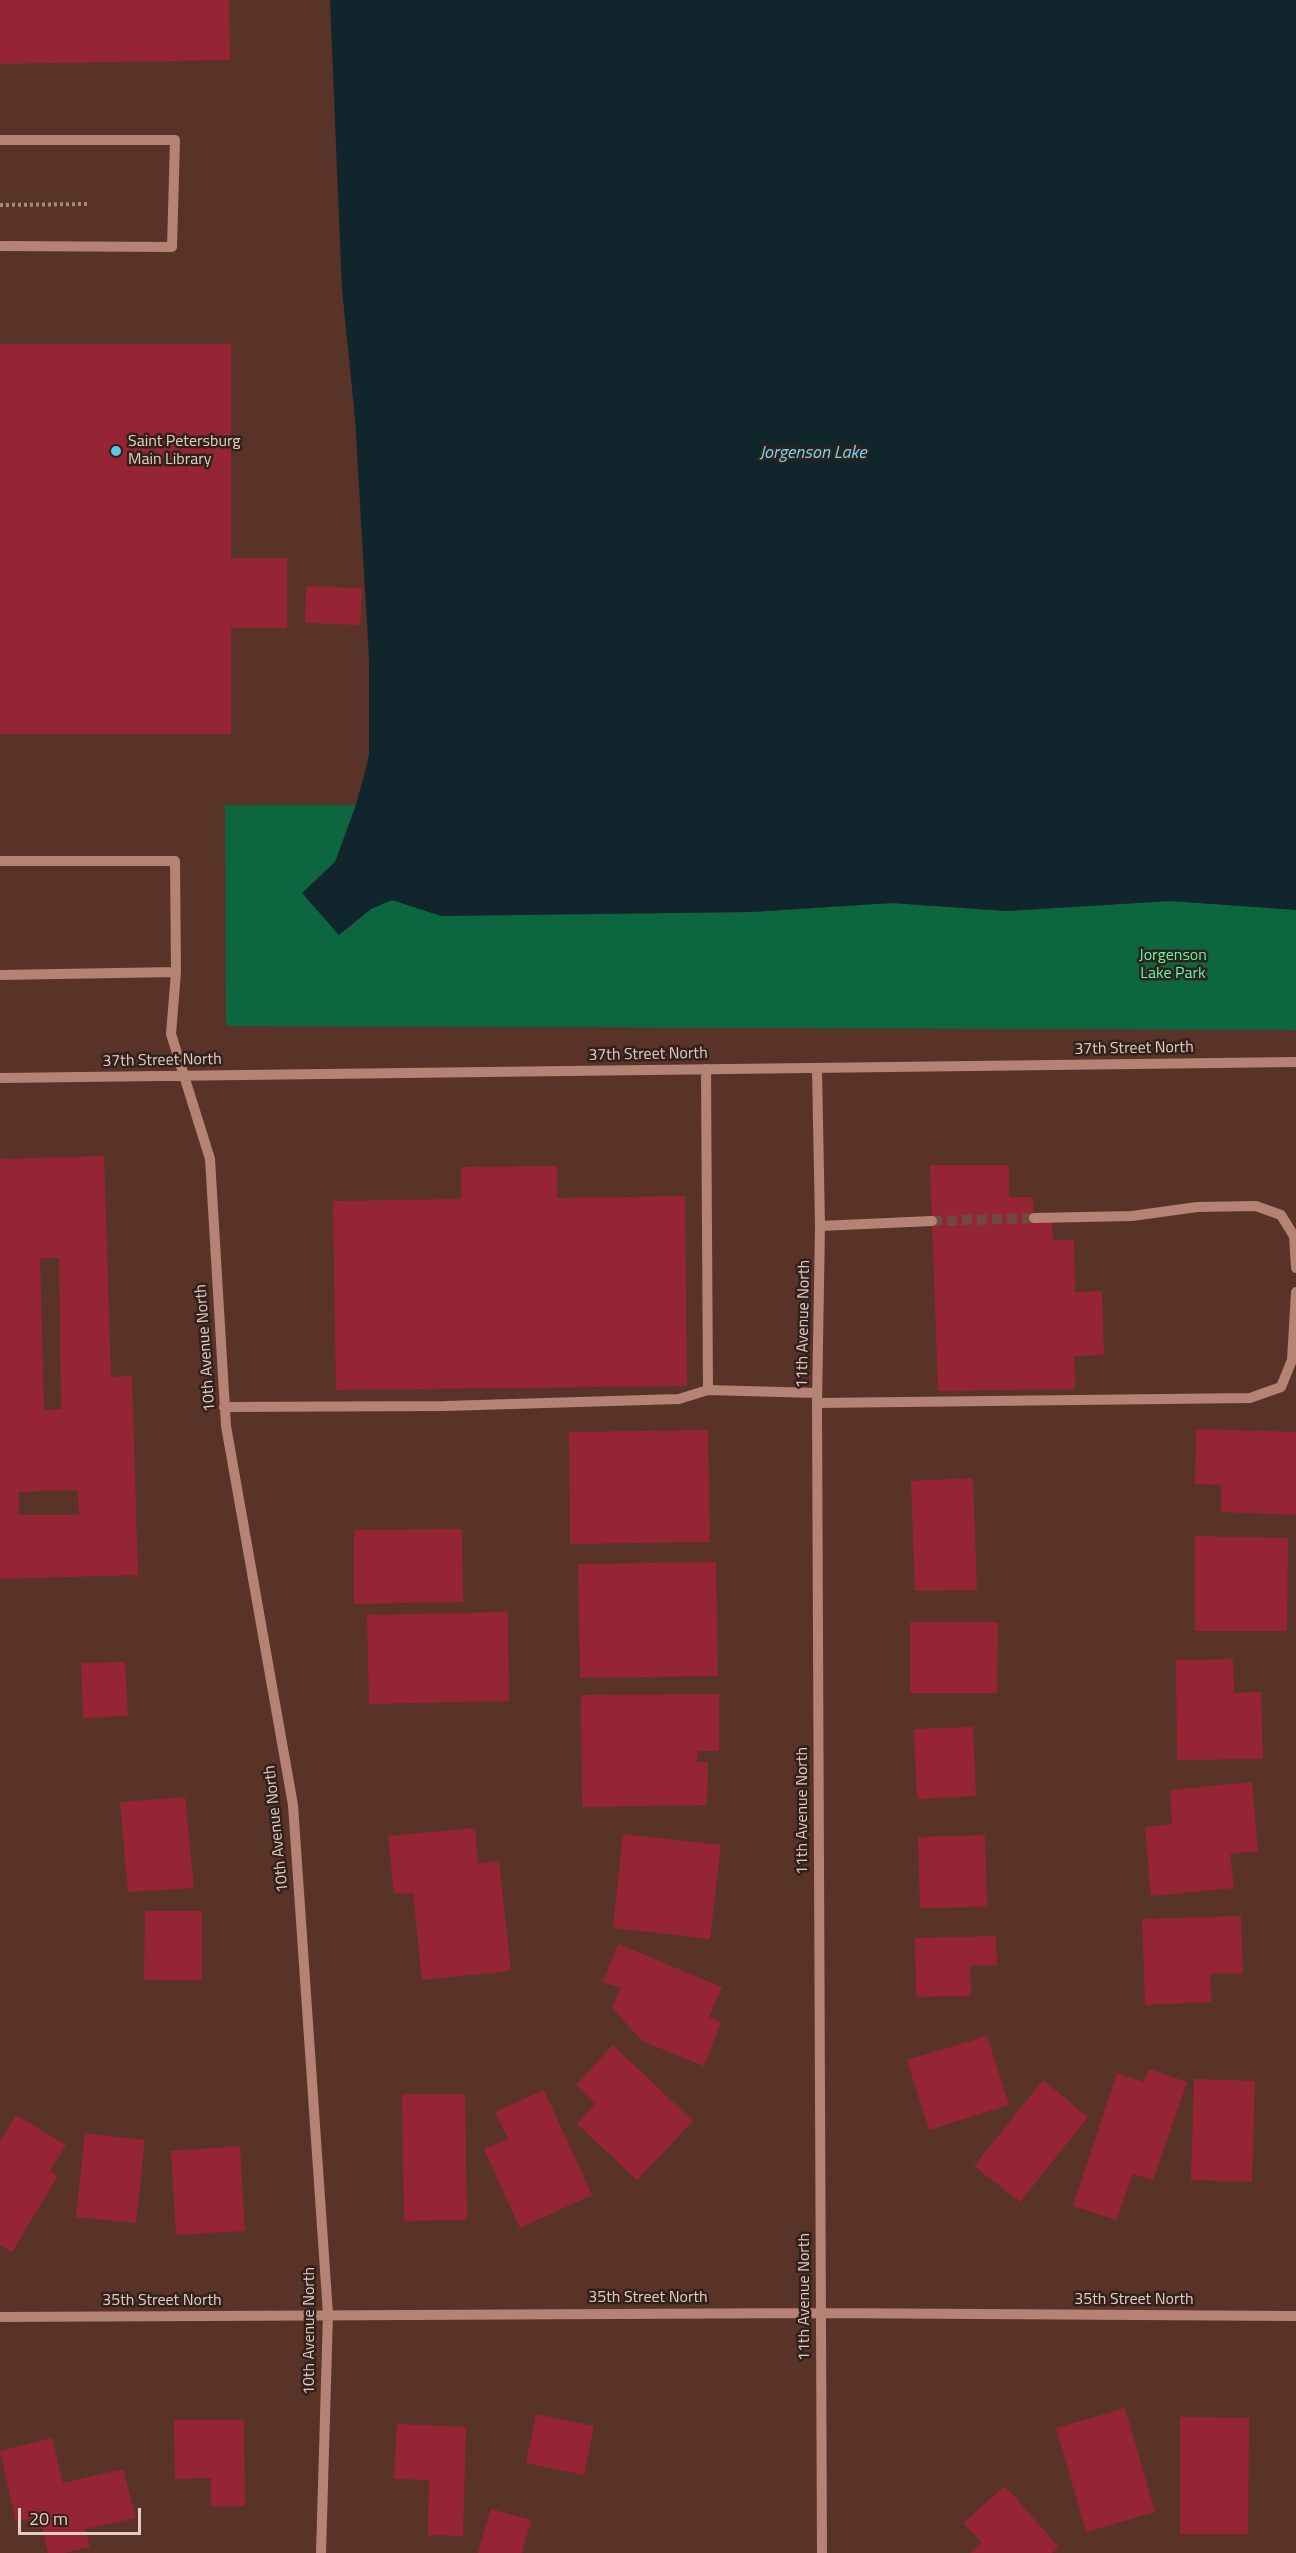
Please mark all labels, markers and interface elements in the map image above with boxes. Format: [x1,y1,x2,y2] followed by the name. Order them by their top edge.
[128,432,241,470] place label: Saint Petersburg Main Library
[759,443,867,465] water label: Jorgenson Lake
[109,444,123,458] marker: Saint Petersburg Main Library
[1139,946,1207,984] park label: Jorgenson Lake Park
[1074,1038,1194,1060] street label: 37th Street North
[588,1044,708,1066] street label: 37th Street North
[102,1050,222,1072] street label: 37th Street North
[793,1260,815,1388] street label: 11th Avenue North
[192,1283,220,1413] street label: 10th Avenue North
[793,1747,813,1875] street label: 11th Avenue North
[261,1764,293,1894] street label: 10th Avenue North
[795,2233,815,2361] street label: 11th Avenue North
[300,2267,320,2395] street label: 10th Avenue North
[588,2288,708,2308] street label: 35th Street North
[1074,2290,1194,2310] street label: 35th Street North
[102,2291,222,2311] street label: 35th Street North
[21,2496,144,2534] scale bar
[29,2505,68,2532] text: 20 m

